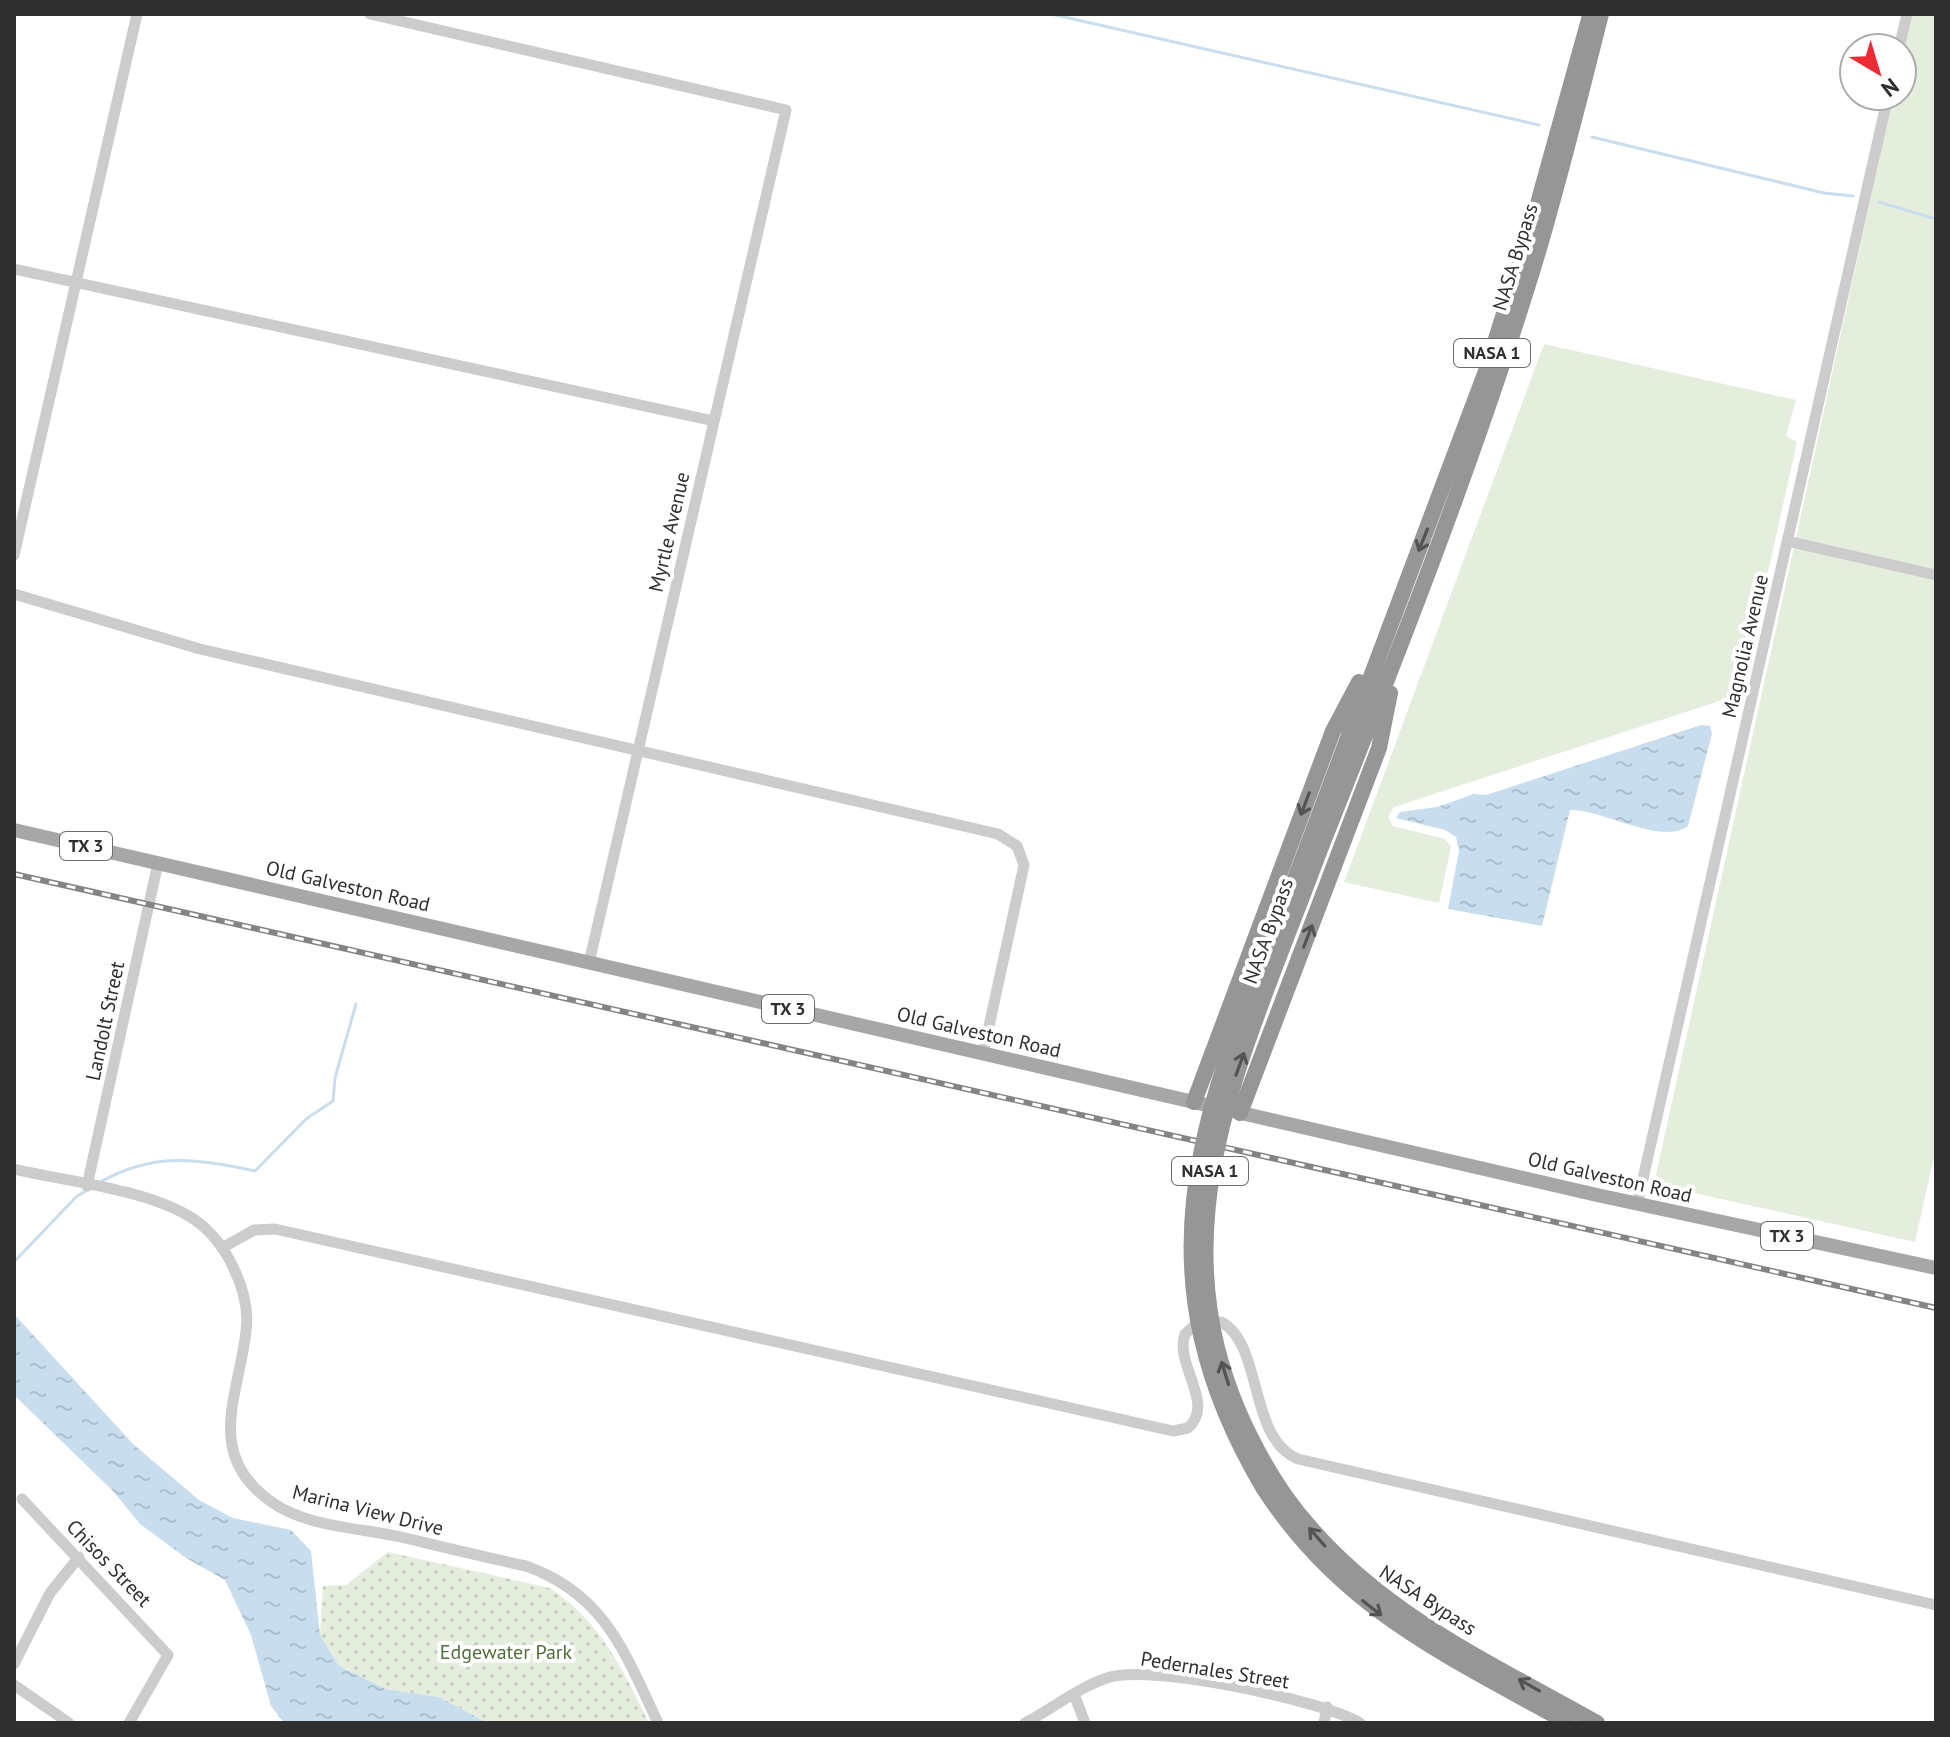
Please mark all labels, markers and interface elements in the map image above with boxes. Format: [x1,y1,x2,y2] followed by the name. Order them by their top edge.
[1838,32,1918,112] north arrow
[1876,72,1905,103] text: N
[1486,200,1544,314] street label: NASA Bypass
[1454,339,1530,367] road number: NASA 1
[643,469,695,595] street label: Myrtle Avenue
[1415,527,1429,552] one-way arrow
[1716,572,1774,720] street label: Magnolia Avenue
[1297,791,1311,816] one-way arrow
[60,832,112,860] road number: TX 3
[263,854,433,918] street label: Old Galveston Road
[1237,875,1299,987] street label: NASA Bypass
[1302,924,1316,949] one-way arrow
[80,959,130,1083] street label: Landolt Street
[762,995,814,1023] road number: TX 3
[894,1000,1064,1064] street label: Old Galveston Road
[1234,1052,1248,1077] one-way arrow
[1525,1145,1695,1209] street label: Old Galveston Road
[1172,1157,1248,1185] road number: NASA 1
[1761,1222,1813,1250] road number: TX 3
[1217,1361,1231,1386] one-way arrow
[290,1479,446,1541] street label: Marina View Drive
[61,1514,157,1612] street label: Chisos Street
[1308,1527,1326,1547] one-way arrow
[1375,1559,1481,1641] street label: NASA Bypass
[1361,1600,1382,1617] one-way arrow
[440,1639,573,1665] park label: Edgewater Park
[1139,1645,1291,1695] street label: Pedernales Street
[1518,1677,1541,1693] one-way arrow

